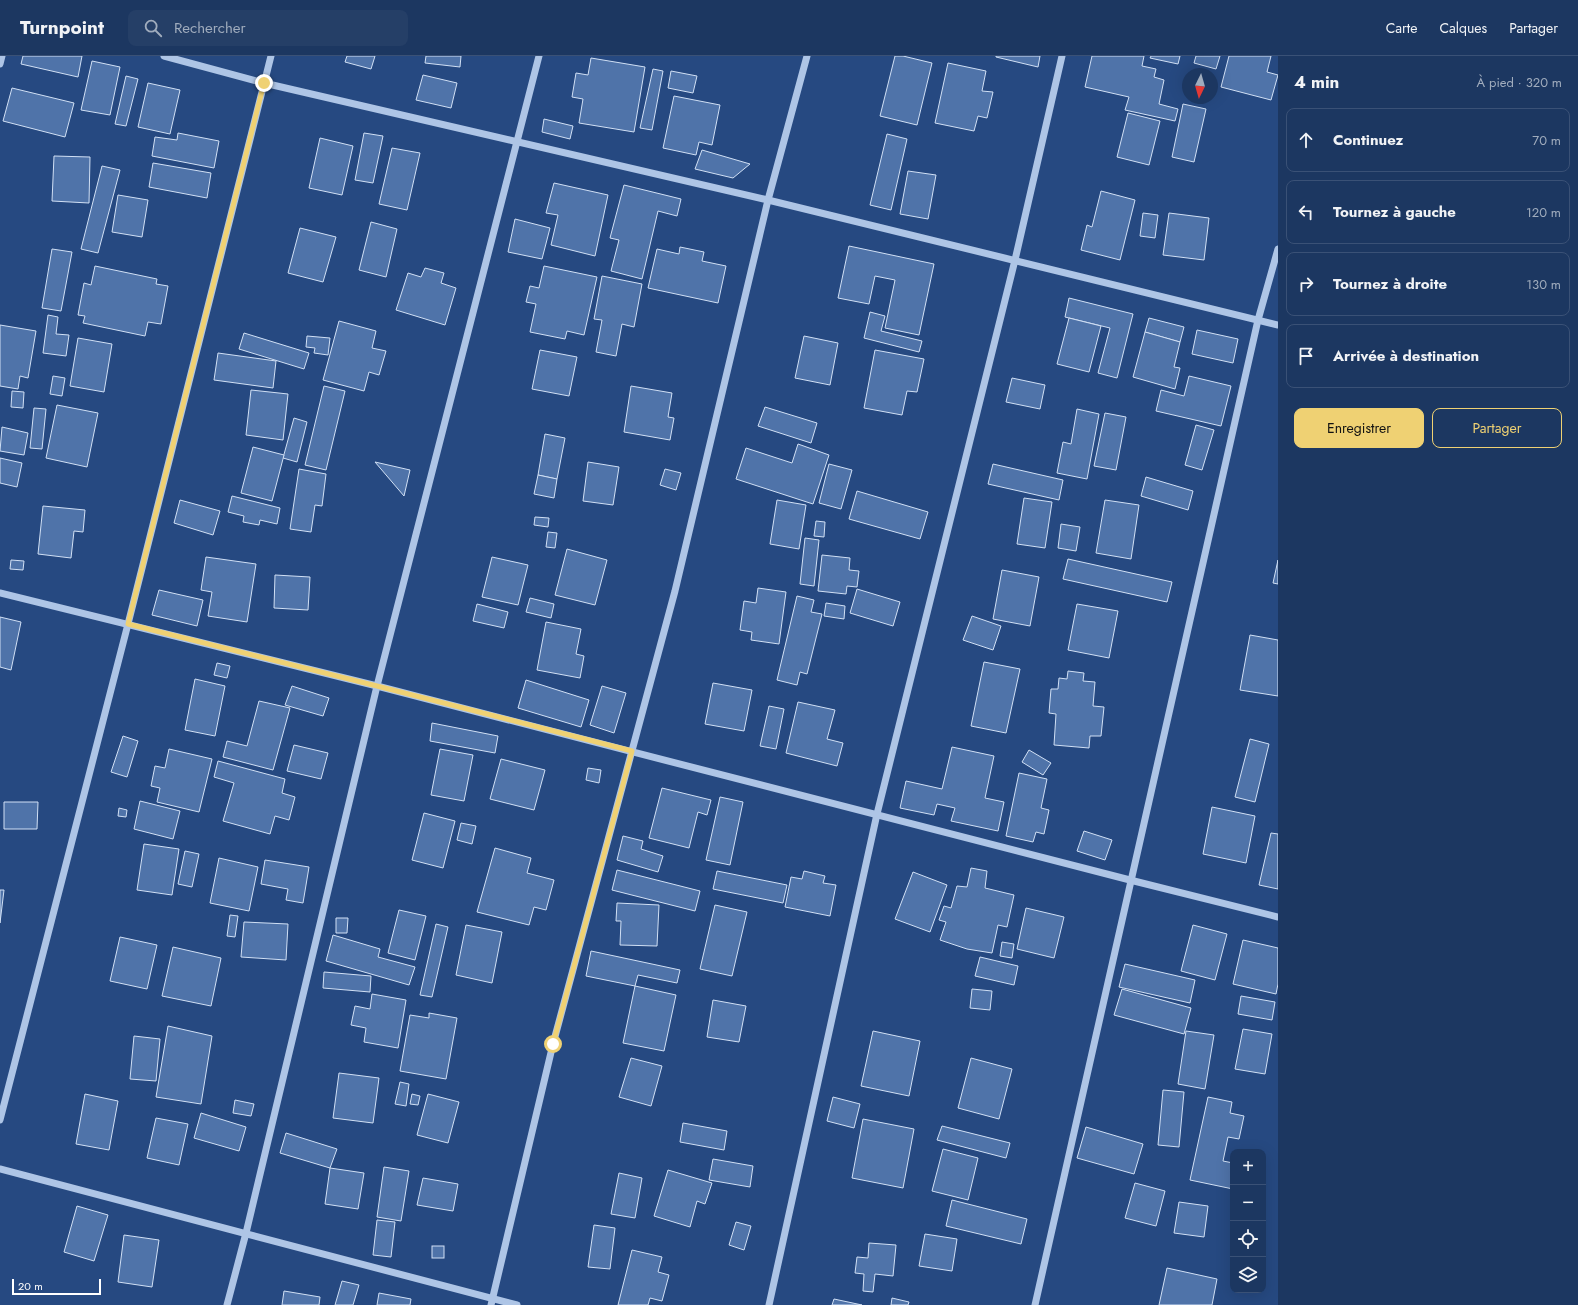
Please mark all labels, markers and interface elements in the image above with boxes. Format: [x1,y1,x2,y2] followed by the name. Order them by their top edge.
[128,10,408,46] search box
[20,14,104,41] text: Turnpoint
[142,17,164,39] icon: search
[174,17,246,39] text: Rechercher
[1386,18,1417,38] text: Carte
[1439,18,1487,38] text: Calques
[1509,18,1558,38] text: Partager
[1182,68,1218,104] north arrow
[1294,70,1339,94] text: 4 min
[1477,73,1562,92] text: À pied · 320 m
[255,74,273,92] route end
[1295,129,1317,151] icon: ahead
[1333,129,1403,151] text: Continuez
[1532,131,1561,150] text: 70 m
[1295,201,1317,223] icon: left
[1333,201,1456,223] text: Tournez à gauche
[1526,203,1561,222] text: 120 m
[1295,273,1317,295] icon: right
[1333,273,1447,295] text: Tournez à droite
[1526,275,1561,294] text: 130 m
[1295,345,1317,367] icon: arrive
[1333,345,1479,367] text: Arrivée à destination
[1294,408,1424,448] button: Enregistrer
[1432,408,1562,448] button: Partager
[544,1035,562,1053] route start
[1230,1149,1266,1293] map controls
[1230,1149,1266,1185] button: +
[1230,1185,1266,1221] button: −
[1230,1221,1266,1257] button: locate
[1230,1257,1266,1293] button: layers
[12,1277,101,1296] scale bar
[18,1278,43,1294] text: 20 m

